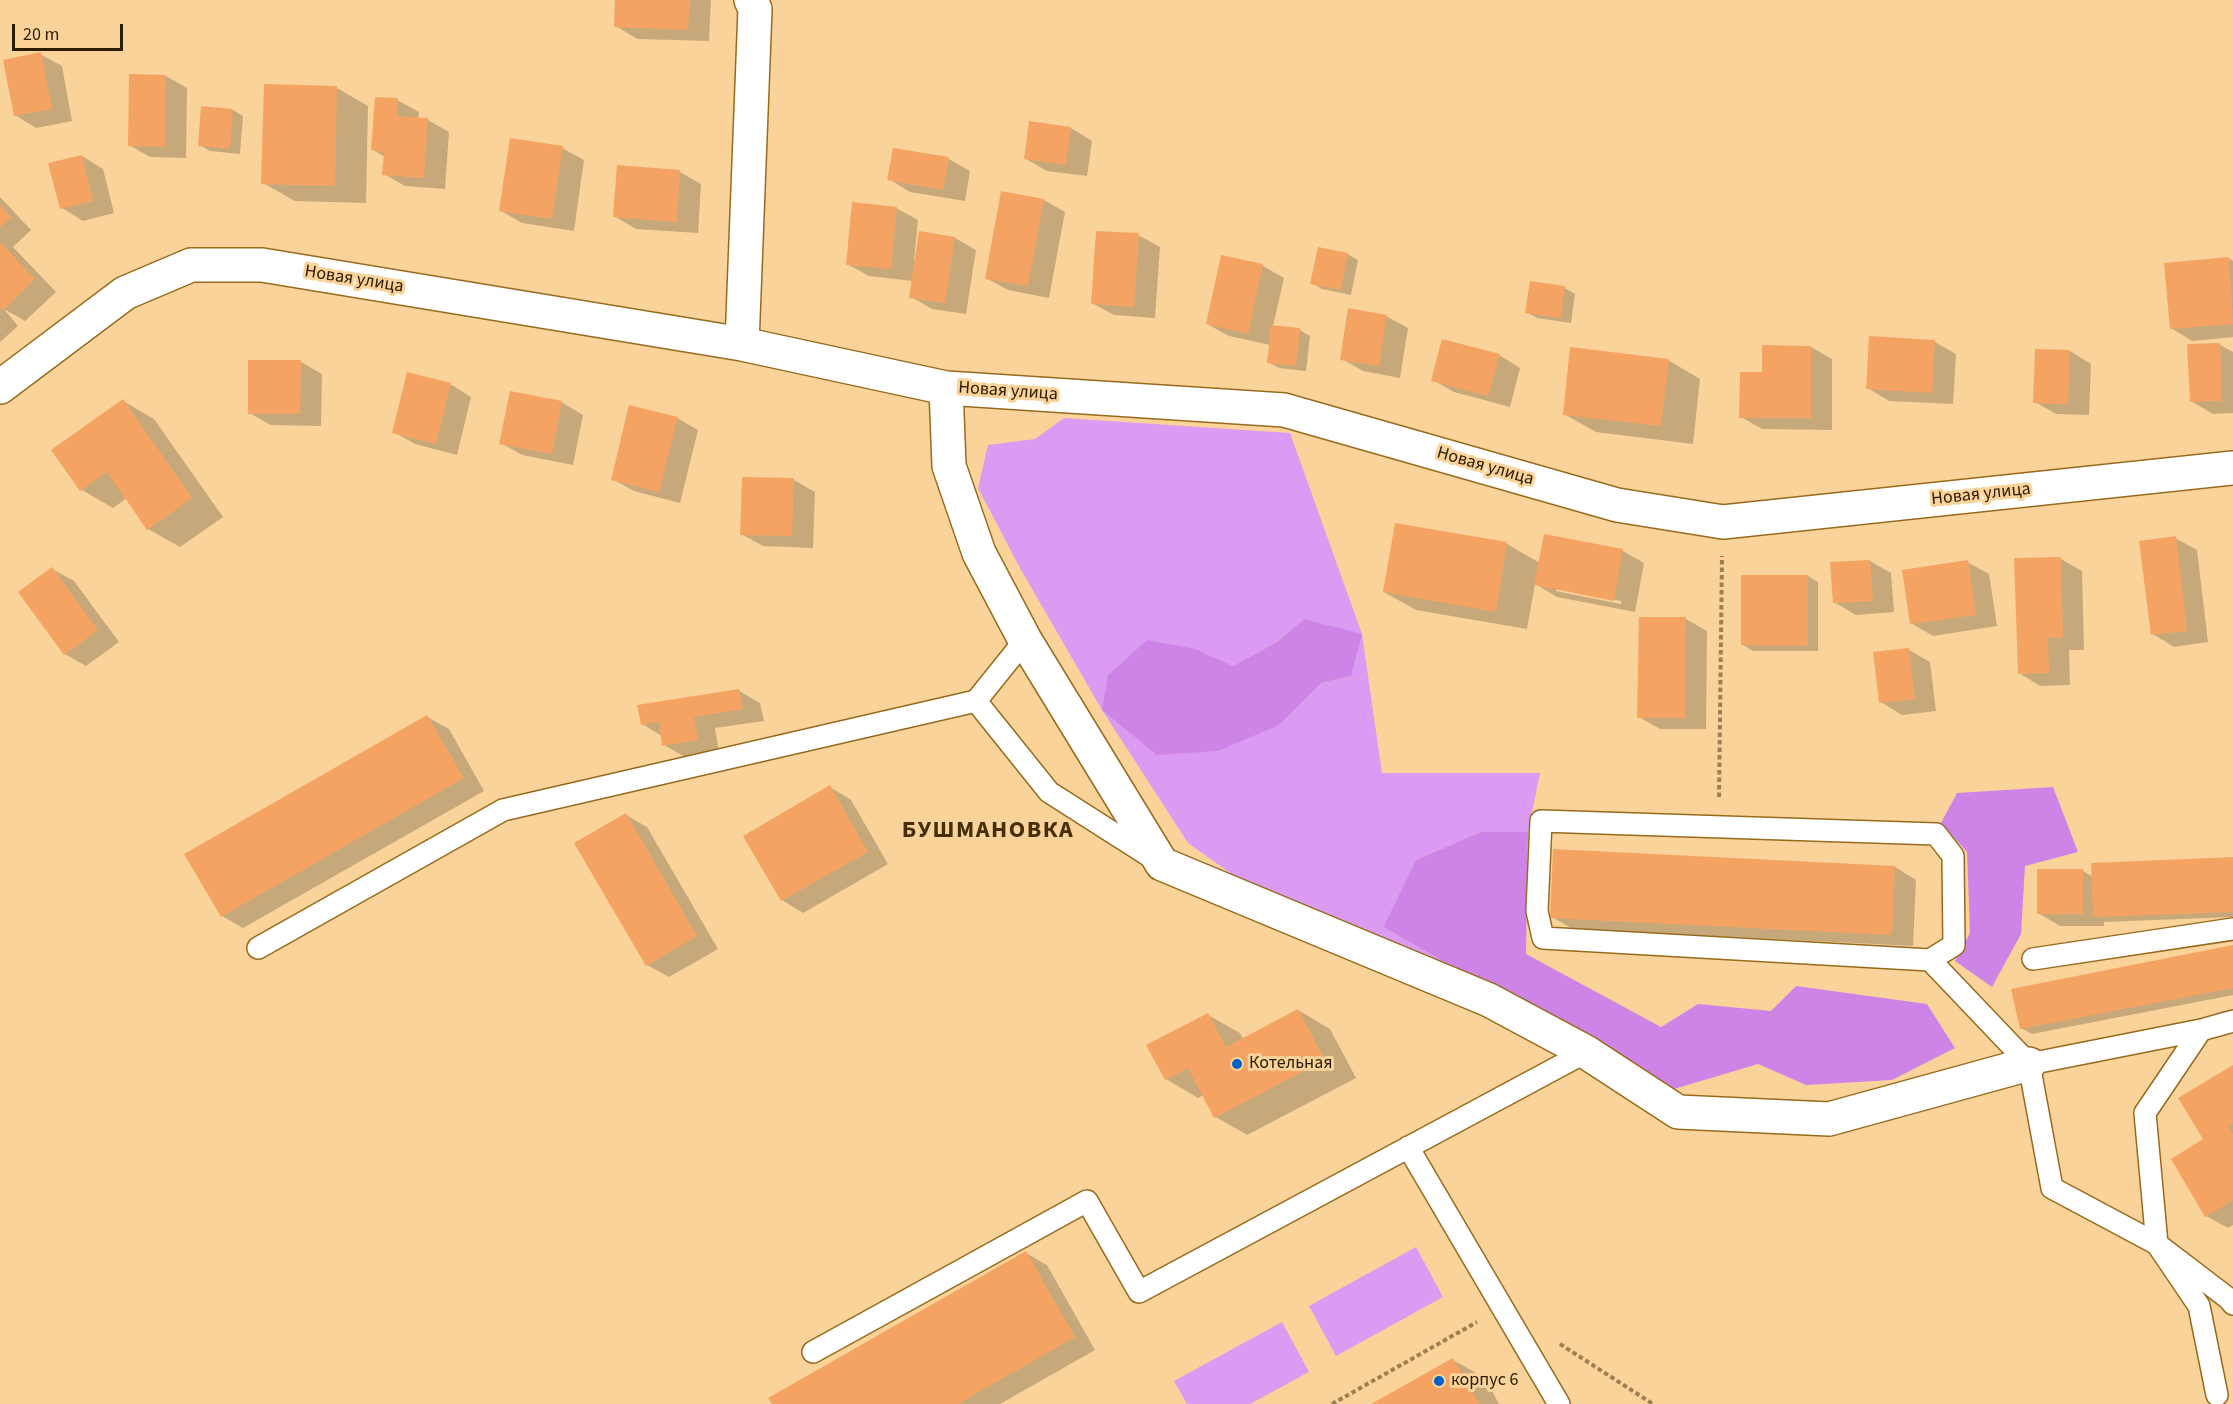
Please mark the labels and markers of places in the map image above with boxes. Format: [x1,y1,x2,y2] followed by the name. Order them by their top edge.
[1249,1053,1333,1075] place label: Котельная
[1230,1057,1244,1071] marker: Котельная
[1451,1370,1518,1392] place label: корпус 6
[1432,1374,1446,1388] marker: корпус 6

